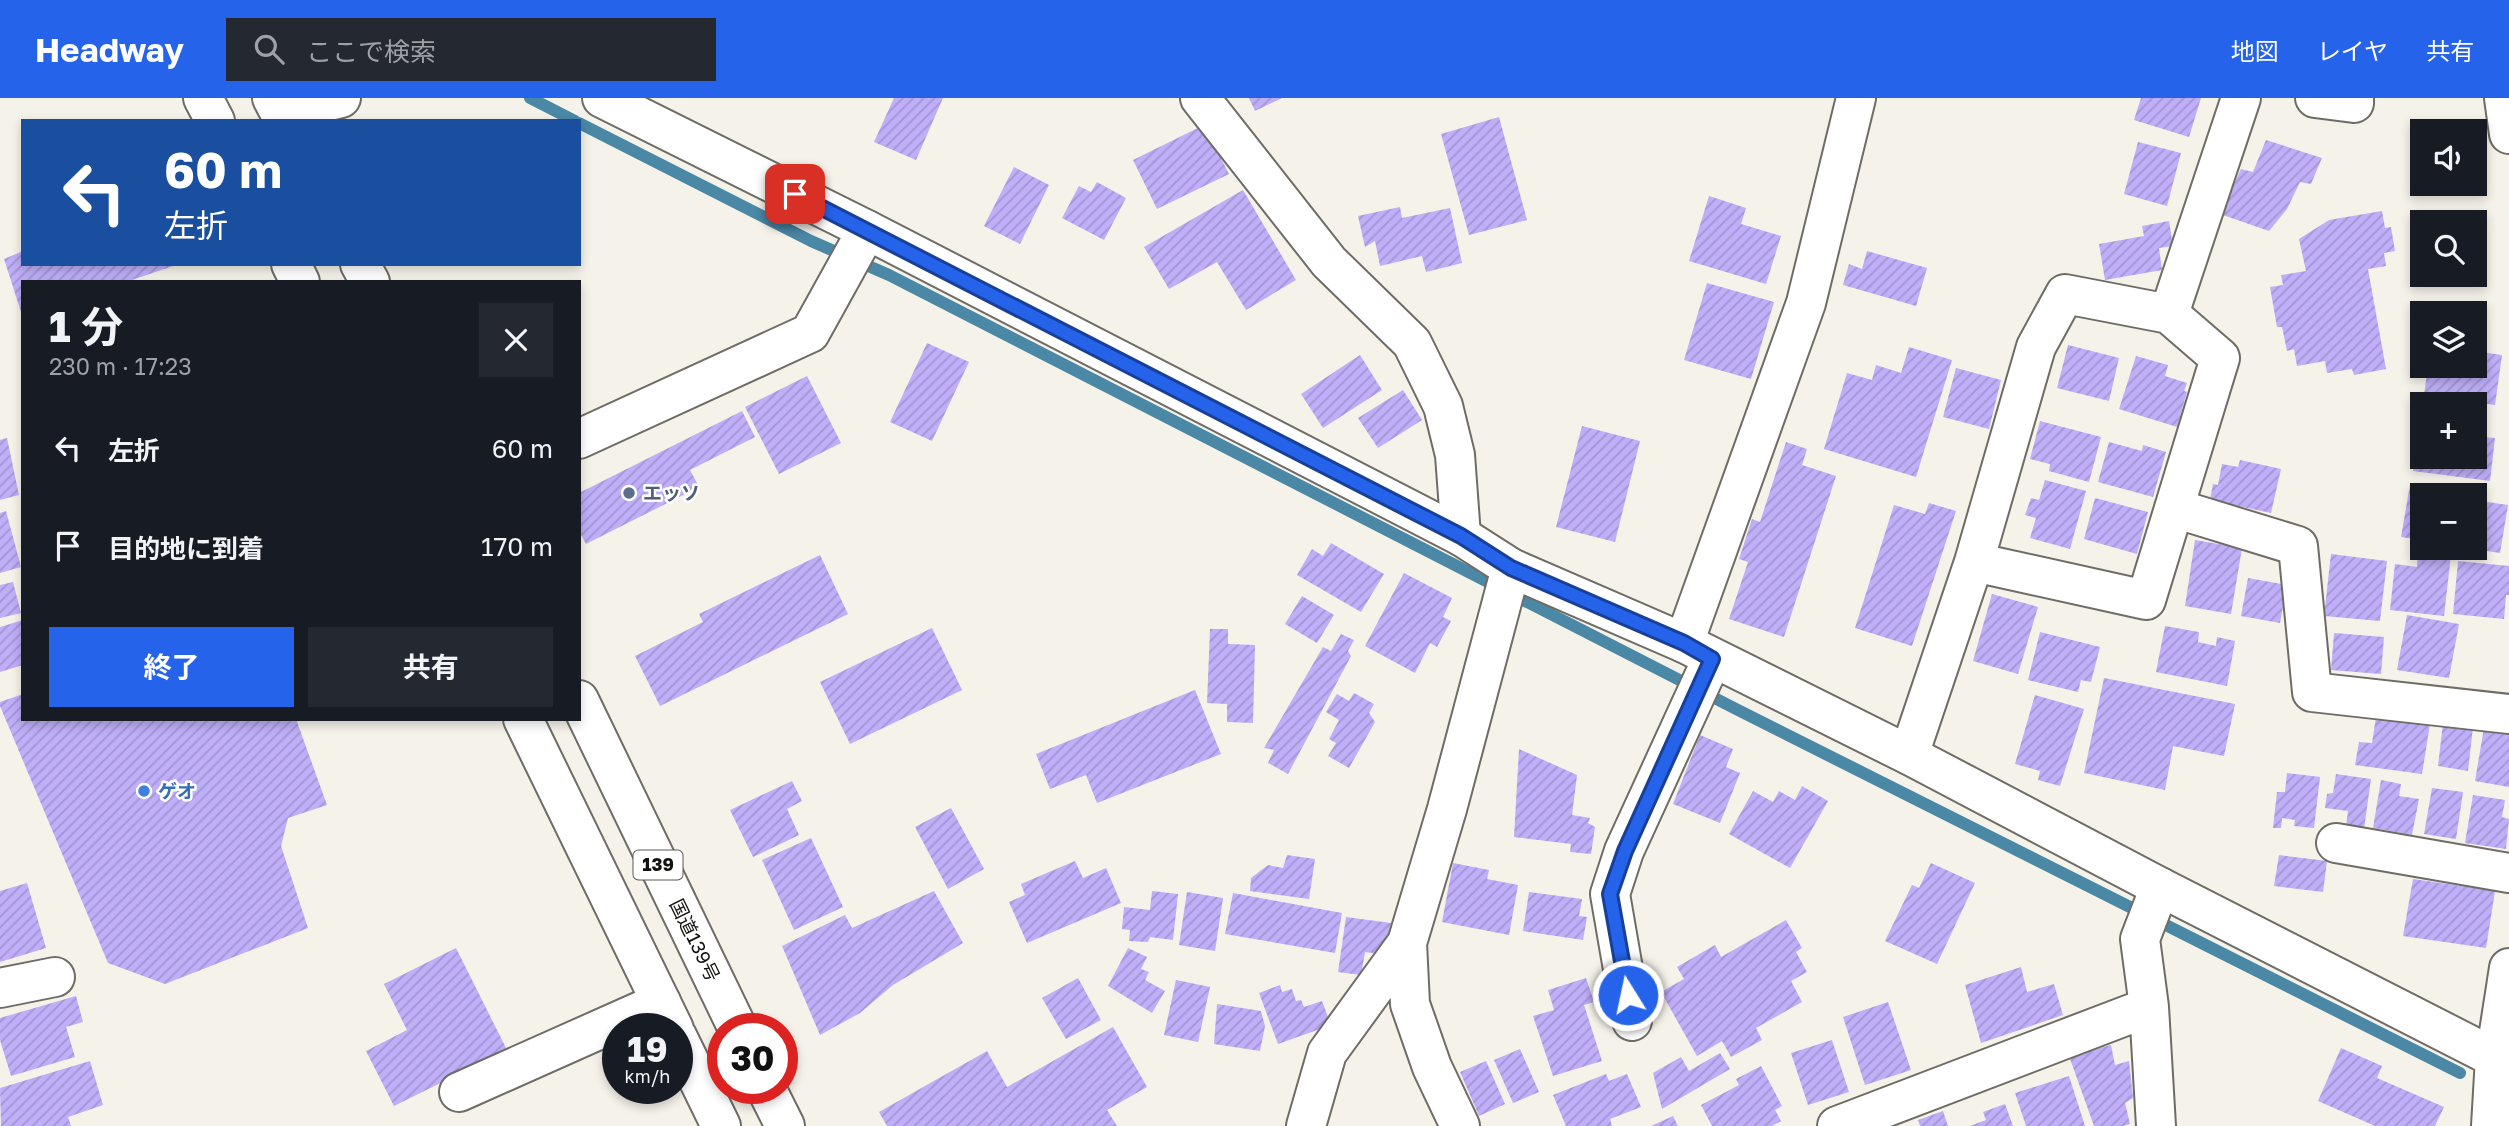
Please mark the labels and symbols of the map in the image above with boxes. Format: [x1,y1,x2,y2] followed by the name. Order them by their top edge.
[765,164,825,224] pin
[643,481,700,504] place label: エッソ
[621,485,637,501] marker: エッソ
[158,779,196,802] place label: ゲオ
[136,783,152,799] marker: ゲオ
[634,850,682,880] road number: 139
[666,895,725,985] street label: 国道139号
[1591,958,1665,1032] position arrow
[707,1013,798,1104] speed limit sign: 30

